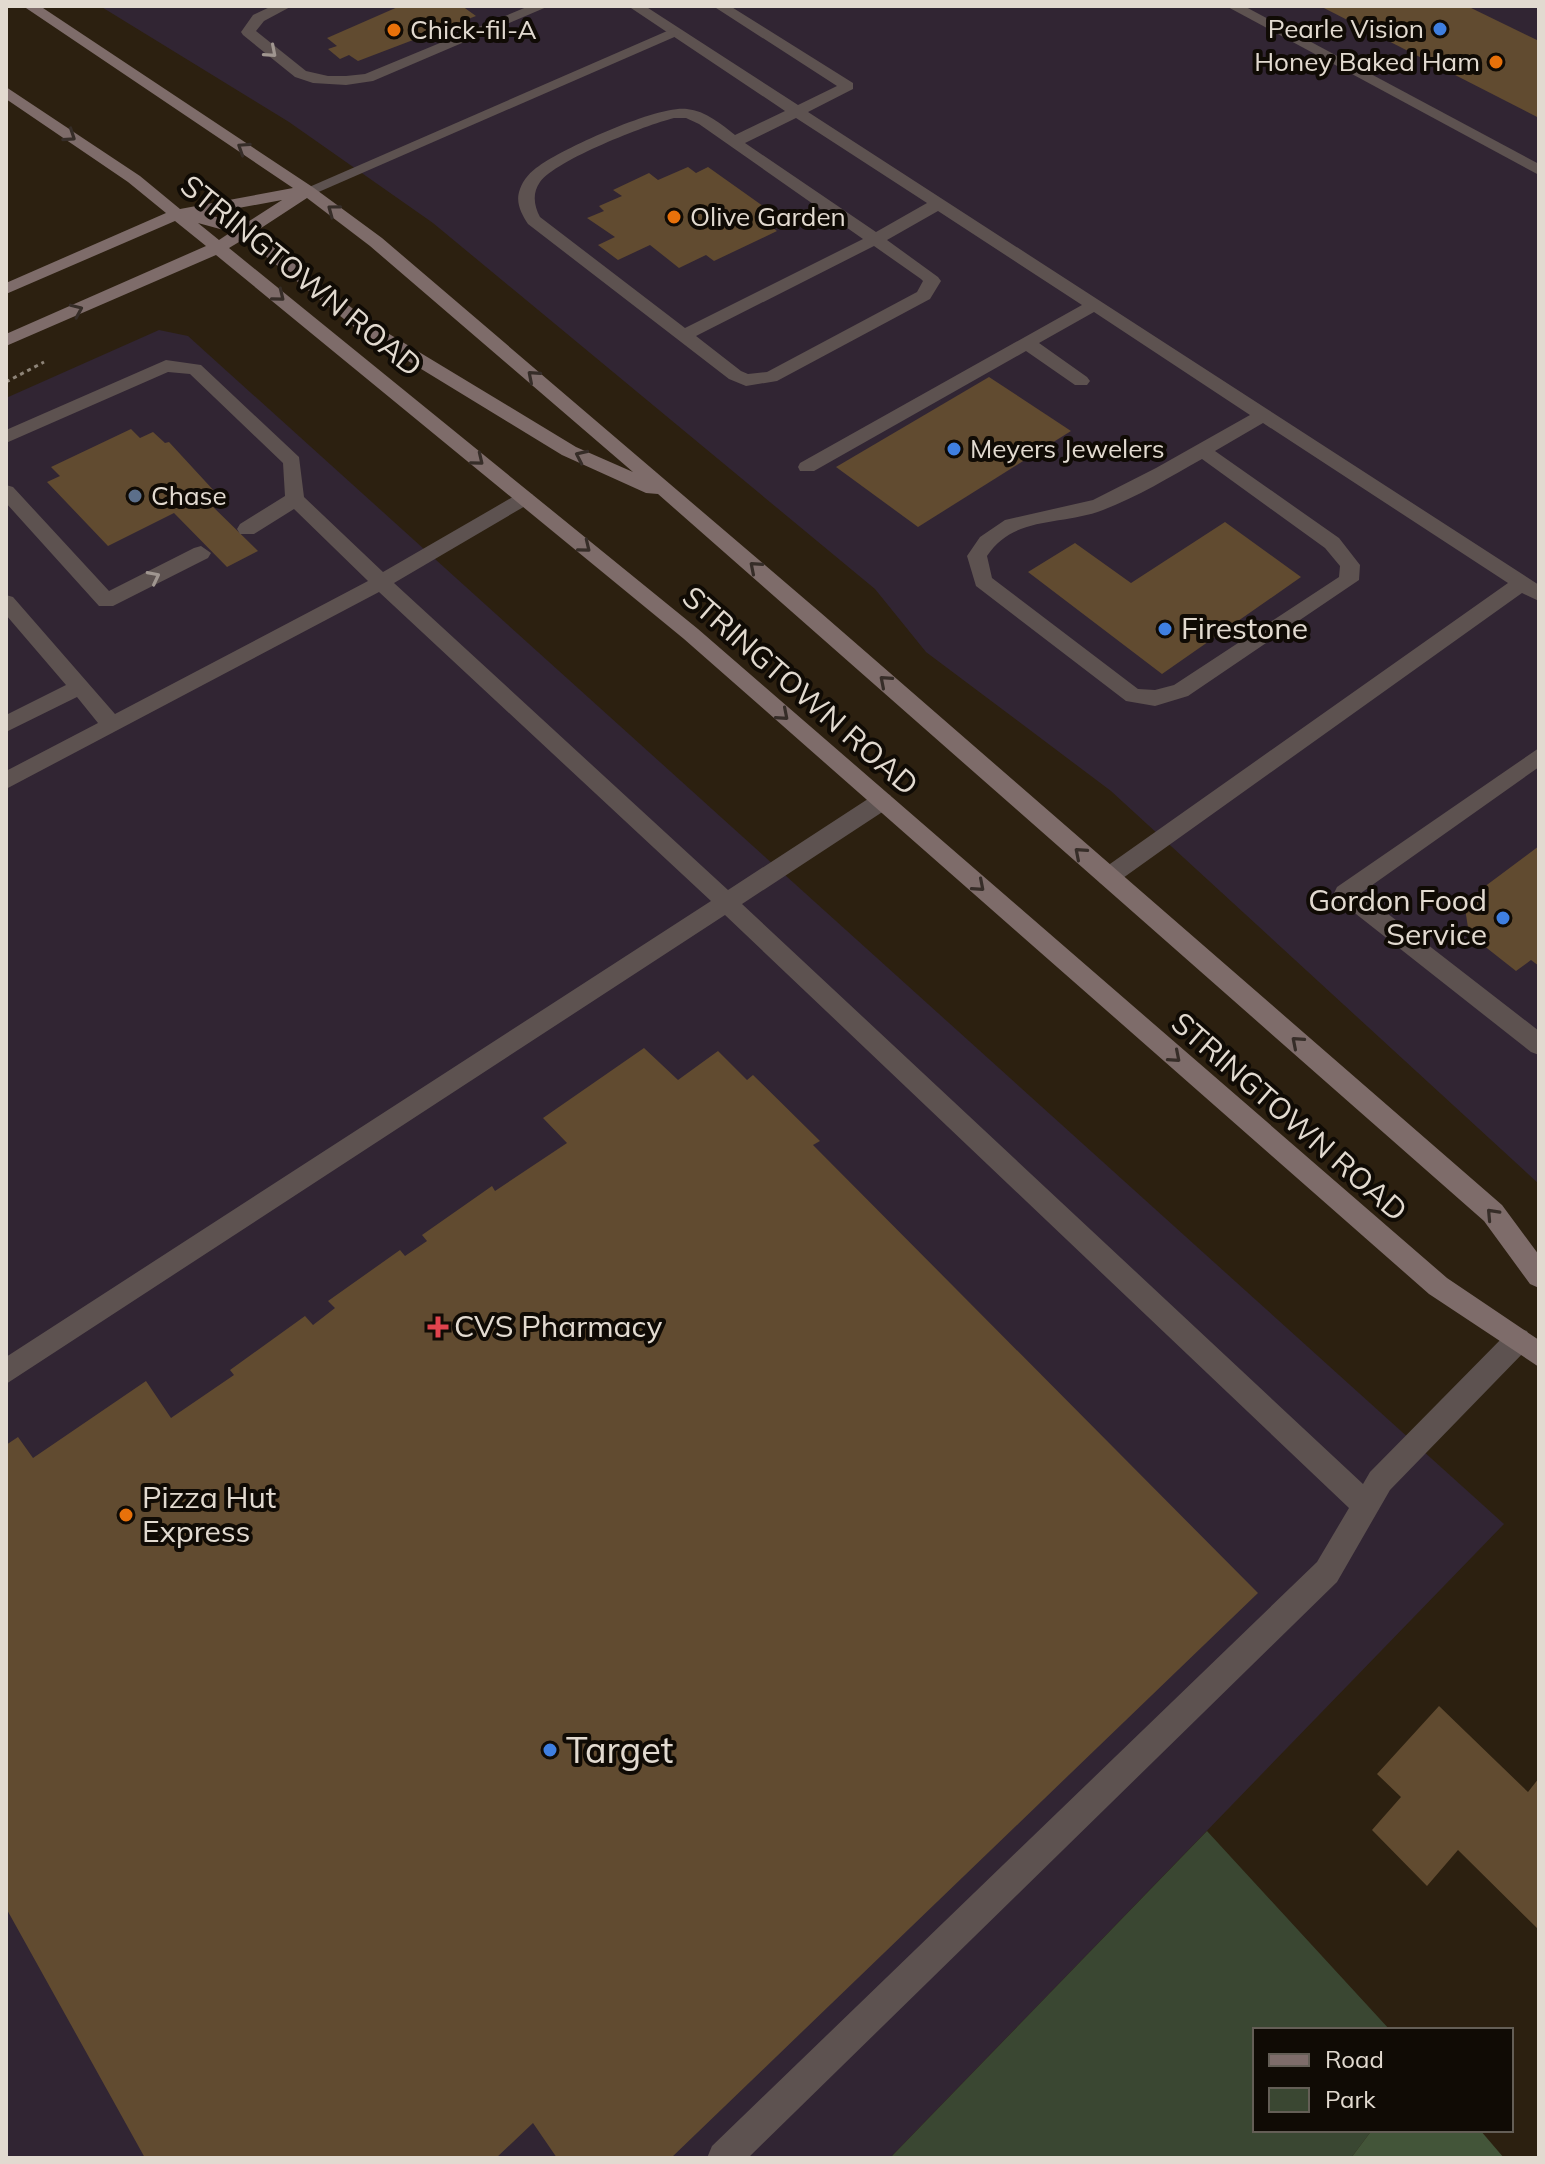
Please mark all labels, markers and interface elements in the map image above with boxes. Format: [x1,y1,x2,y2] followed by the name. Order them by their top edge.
[1268,12,1424,45] place label: Pearle Vision
[410,13,537,46] place label: Chick-fil-A
[1431,20,1449,38] marker: Pearle Vision
[385,21,403,39] marker: Chick-fil-A
[262,42,277,57] one-way arrow
[1254,45,1480,78] place label: Honey Baked Ham
[1487,53,1505,71] marker: Honey Baked Ham
[62,126,76,141] one-way arrow
[237,142,251,157] one-way arrow
[173,166,430,384] street label: STRINGTOWN ROAD
[690,200,846,233] place label: Olive Garden
[328,205,342,220] one-way arrow
[665,208,683,226] marker: Olive Garden
[270,287,285,301] one-way arrow
[69,304,84,320] one-way arrow
[528,372,542,386] one-way arrow
[970,432,1165,465] place label: Meyers Jewelers
[945,440,963,458] marker: Meyers Jewelers
[469,450,483,465] one-way arrow
[574,450,589,466] one-way arrow
[151,479,227,512] place label: Chase
[126,487,144,505] marker: Chase
[576,537,590,552] one-way arrow
[749,562,764,577] one-way arrow
[145,571,160,586] one-way arrow
[675,578,926,803] street label: STRINGTOWN ROAD
[1181,609,1308,647] place label: Firestone
[1156,620,1174,638] marker: Firestone
[880,676,895,691] one-way arrow
[774,705,789,720] one-way arrow
[1075,848,1090,862] one-way arrow
[970,876,985,891] one-way arrow
[1308,881,1487,953] place label: Gordon Food Service
[1494,909,1512,927] marker: Gordon Food Service
[1164,1004,1415,1229] street label: STRINGTOWN ROAD
[1292,1037,1306,1052] one-way arrow
[1166,1047,1180,1062] one-way arrow
[1487,1209,1501,1224] one-way arrow
[454,1307,662,1345] place label: CVS Pharmacy
[429,1318,447,1336] marker: CVS Pharmacy
[142,1478,276,1550] place label: Pizza Hut Express
[117,1506,135,1524] marker: Pizza Hut Express
[566,1727,673,1772] place label: Target
[541,1741,559,1759] marker: Target
[1253,2028,1513,2132] legend
[1325,2044,1384,2074] text: Road
[1325,2084,1376,2114] text: Park

